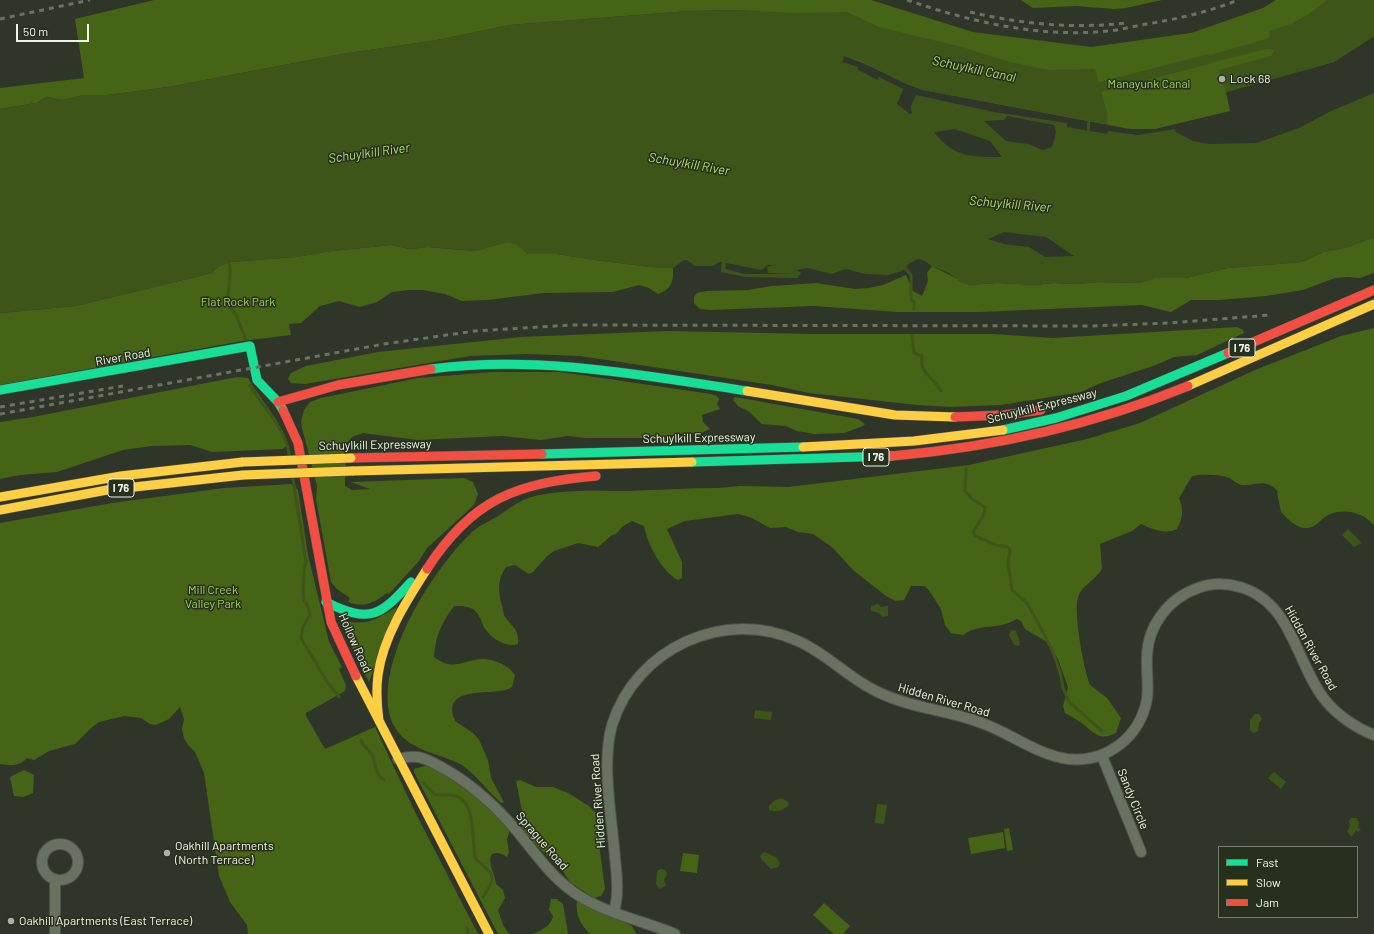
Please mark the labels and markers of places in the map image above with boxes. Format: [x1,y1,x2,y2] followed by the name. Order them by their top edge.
[1230,72,1270,86] place label: Lock 68
[1217,74,1227,84] marker: Lock 68
[175,839,274,867] place label: Oakhill Apartments (North Terrace)
[162,848,172,858] marker: Oakhill Apartments (North Terrace)
[19,914,192,928] place label: Oakhill Apartments (East Terrace)
[6,916,16,926] marker: Oakhill Apartments (East Terrace)

